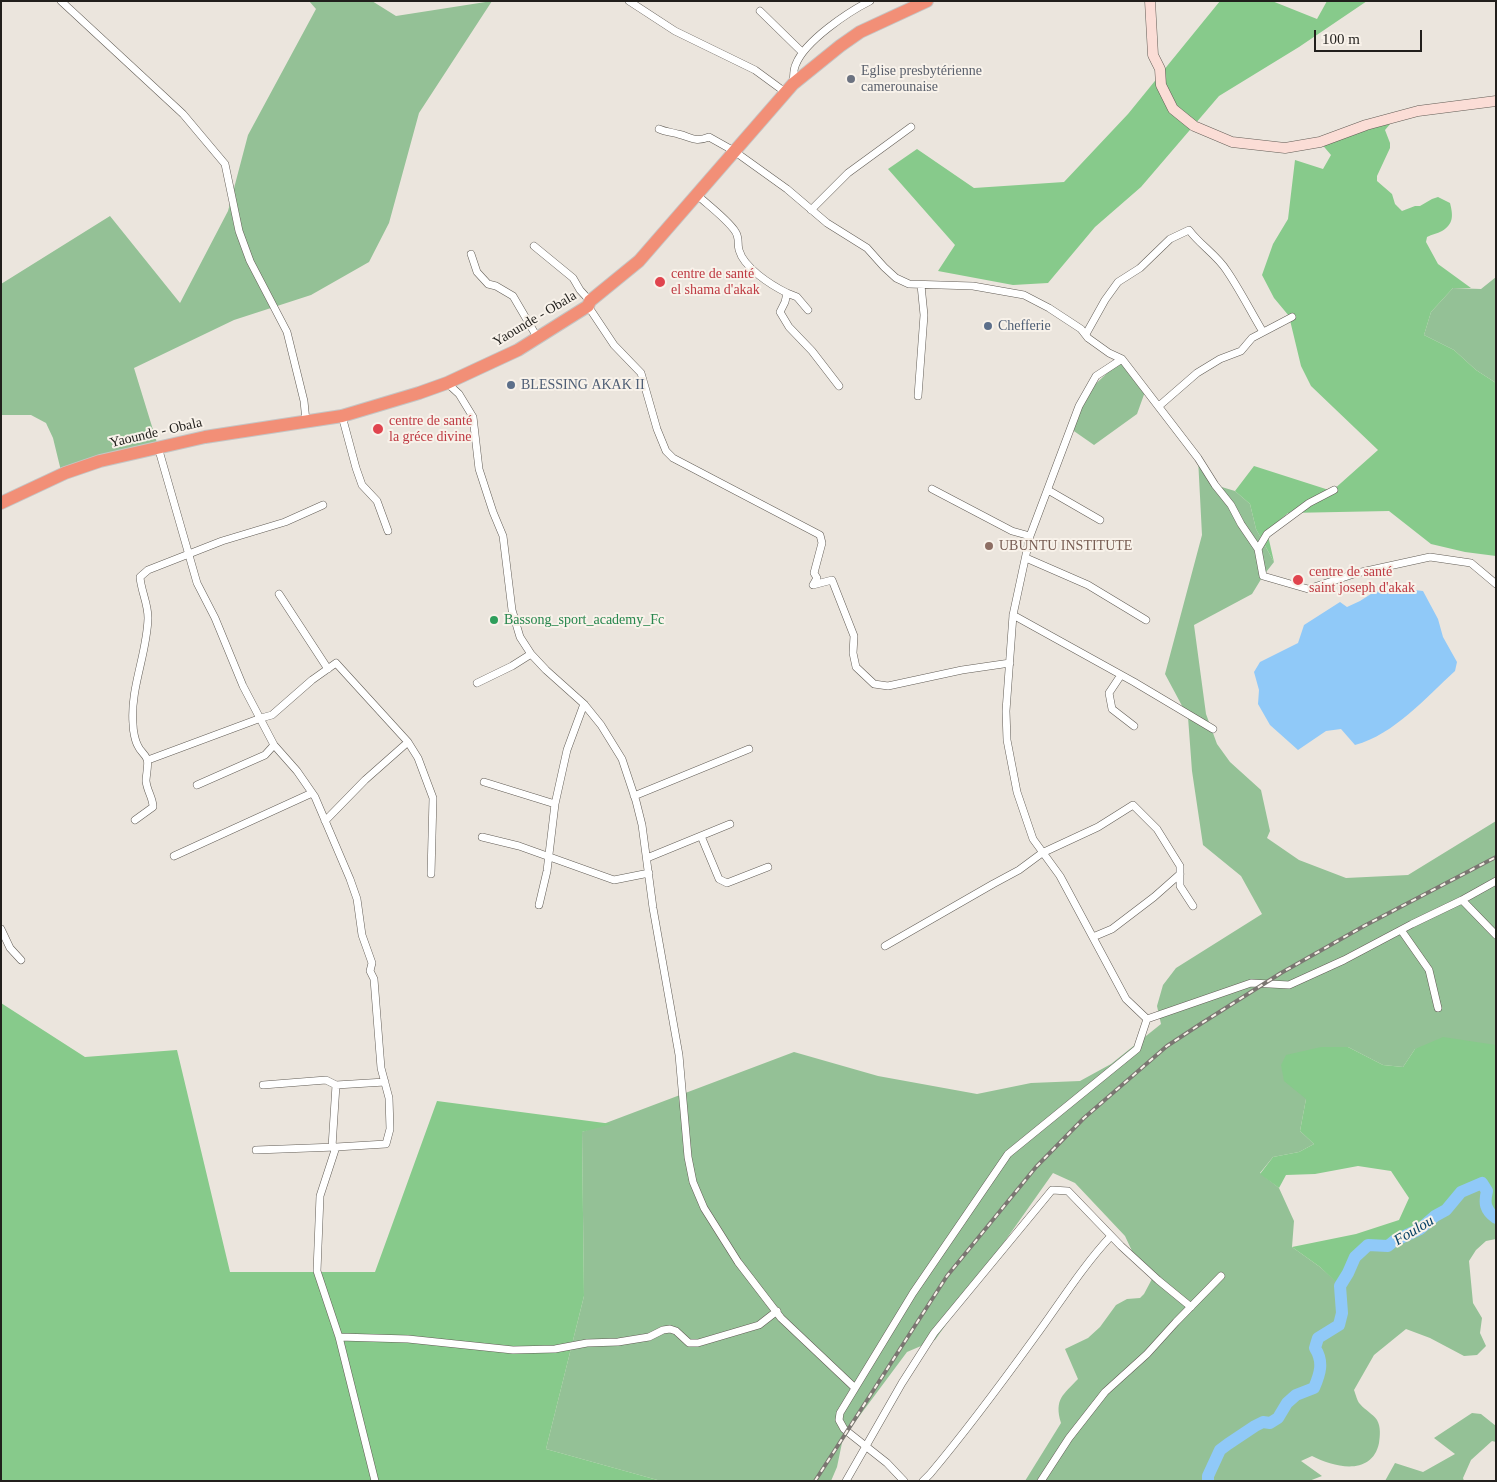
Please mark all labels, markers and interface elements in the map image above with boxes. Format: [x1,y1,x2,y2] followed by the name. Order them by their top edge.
[1317,20,1424,52] scale bar
[1322,31,1360,47] text: 100 m
[861,63,982,95] place label: Eglise presbytérienne camerounaise
[845,73,857,85] marker: Eglise presbytérienne camerounaise
[671,266,760,298] place label: centre de santé el shama d'akak
[653,275,667,289] marker: centre de santé el shama d'akak
[490,288,580,350] street label: Yaounde - Obala
[998,318,1051,334] place label: Chefferie
[982,320,994,332] marker: Chefferie
[521,377,645,393] place label: BLESSING AKAK II
[505,379,517,391] marker: BLESSING AKAK II
[389,413,472,446] place label: centre de santé la gréce divine
[108,414,204,452] street label: Yaounde - Obala
[371,422,385,436] marker: centre de santé la gréce divine
[999,538,1132,554] place label: UBUNTU INSTITUTE
[983,540,995,552] marker: UBUNTU INSTITUTE
[1309,564,1415,596] place label: centre de santé saint joseph d'akak
[1291,573,1305,587] marker: centre de santé saint joseph d'akak
[504,612,664,628] place label: Bassong_sport_academy_Fc
[488,614,500,626] marker: Bassong_sport_academy_Fc
[1391,1212,1437,1250] water label: Foulou

